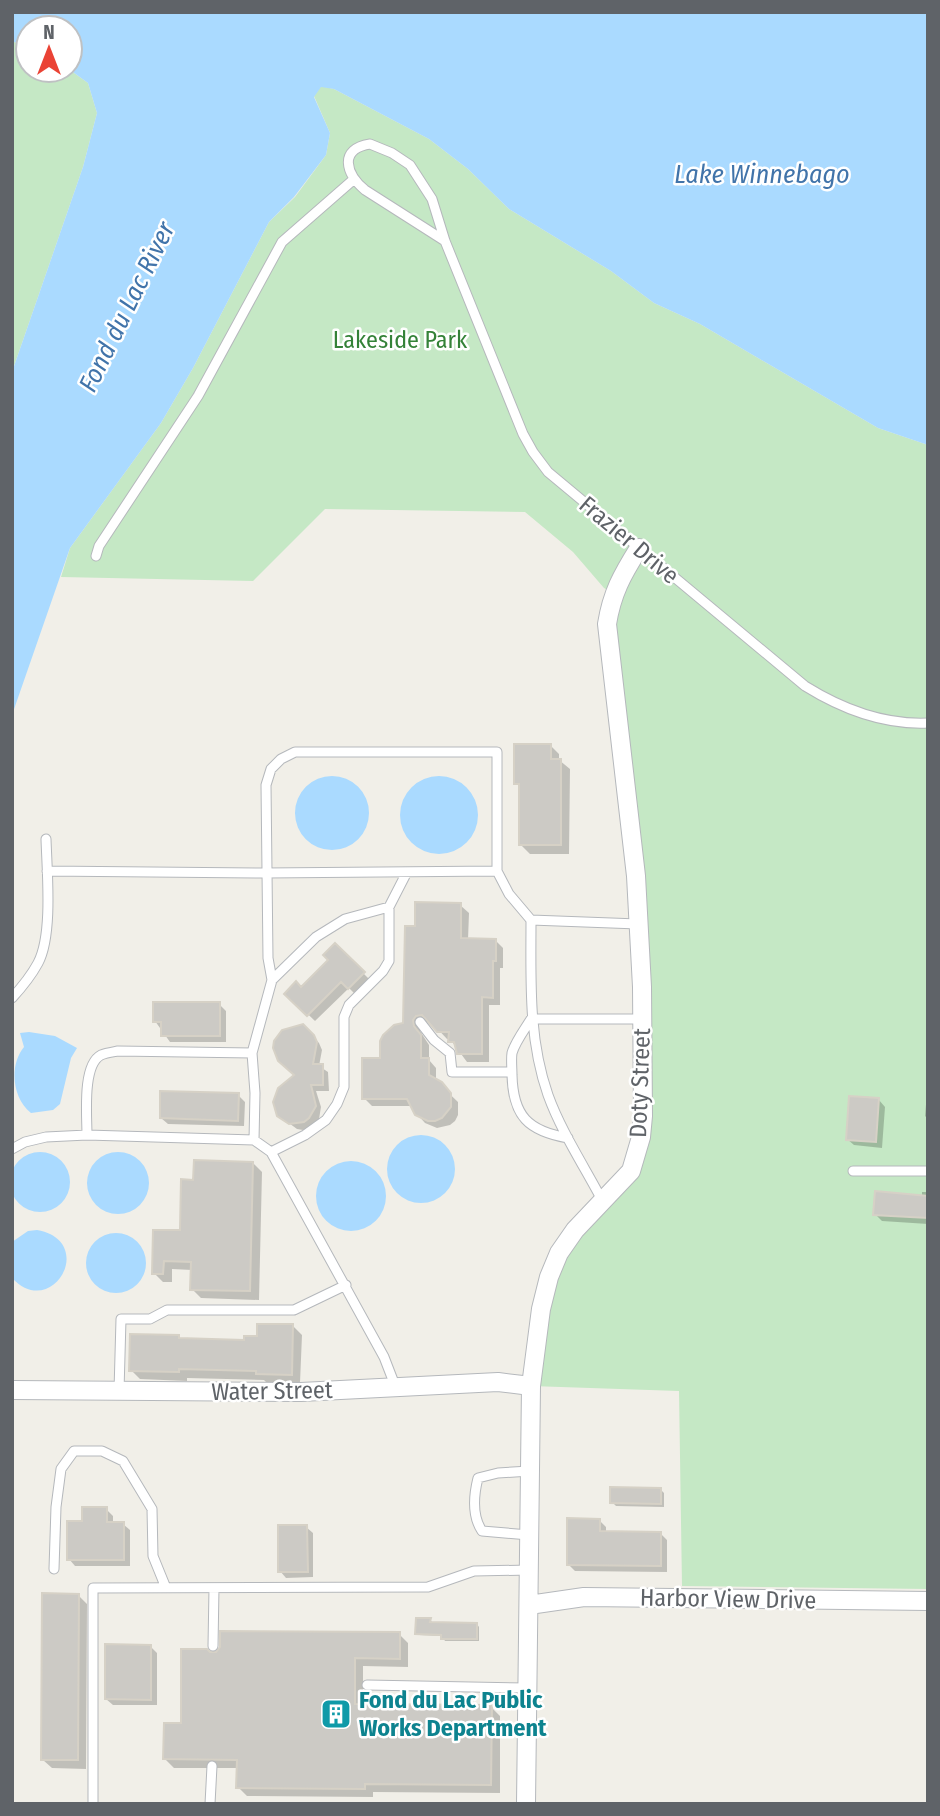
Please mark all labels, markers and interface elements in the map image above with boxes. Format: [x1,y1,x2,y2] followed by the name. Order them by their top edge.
[14,14,84,84] north arrow
[43,21,55,44] text: N
[674,159,850,190] water label: Lake Winnebago
[72,216,182,397] water label: Fond du Lac River
[333,326,468,354] park label: Lakeside Park
[574,490,684,590] street label: Frazier Drive
[624,1028,656,1138] street label: Doty Street
[211,1376,333,1406] street label: Water Street
[640,1583,816,1615] street label: Harbor View Drive
[359,1686,547,1742] place label: Fond du Lac Public Works Department
[319,1697,353,1731] building icon: Fond du Lac Public Works Department

